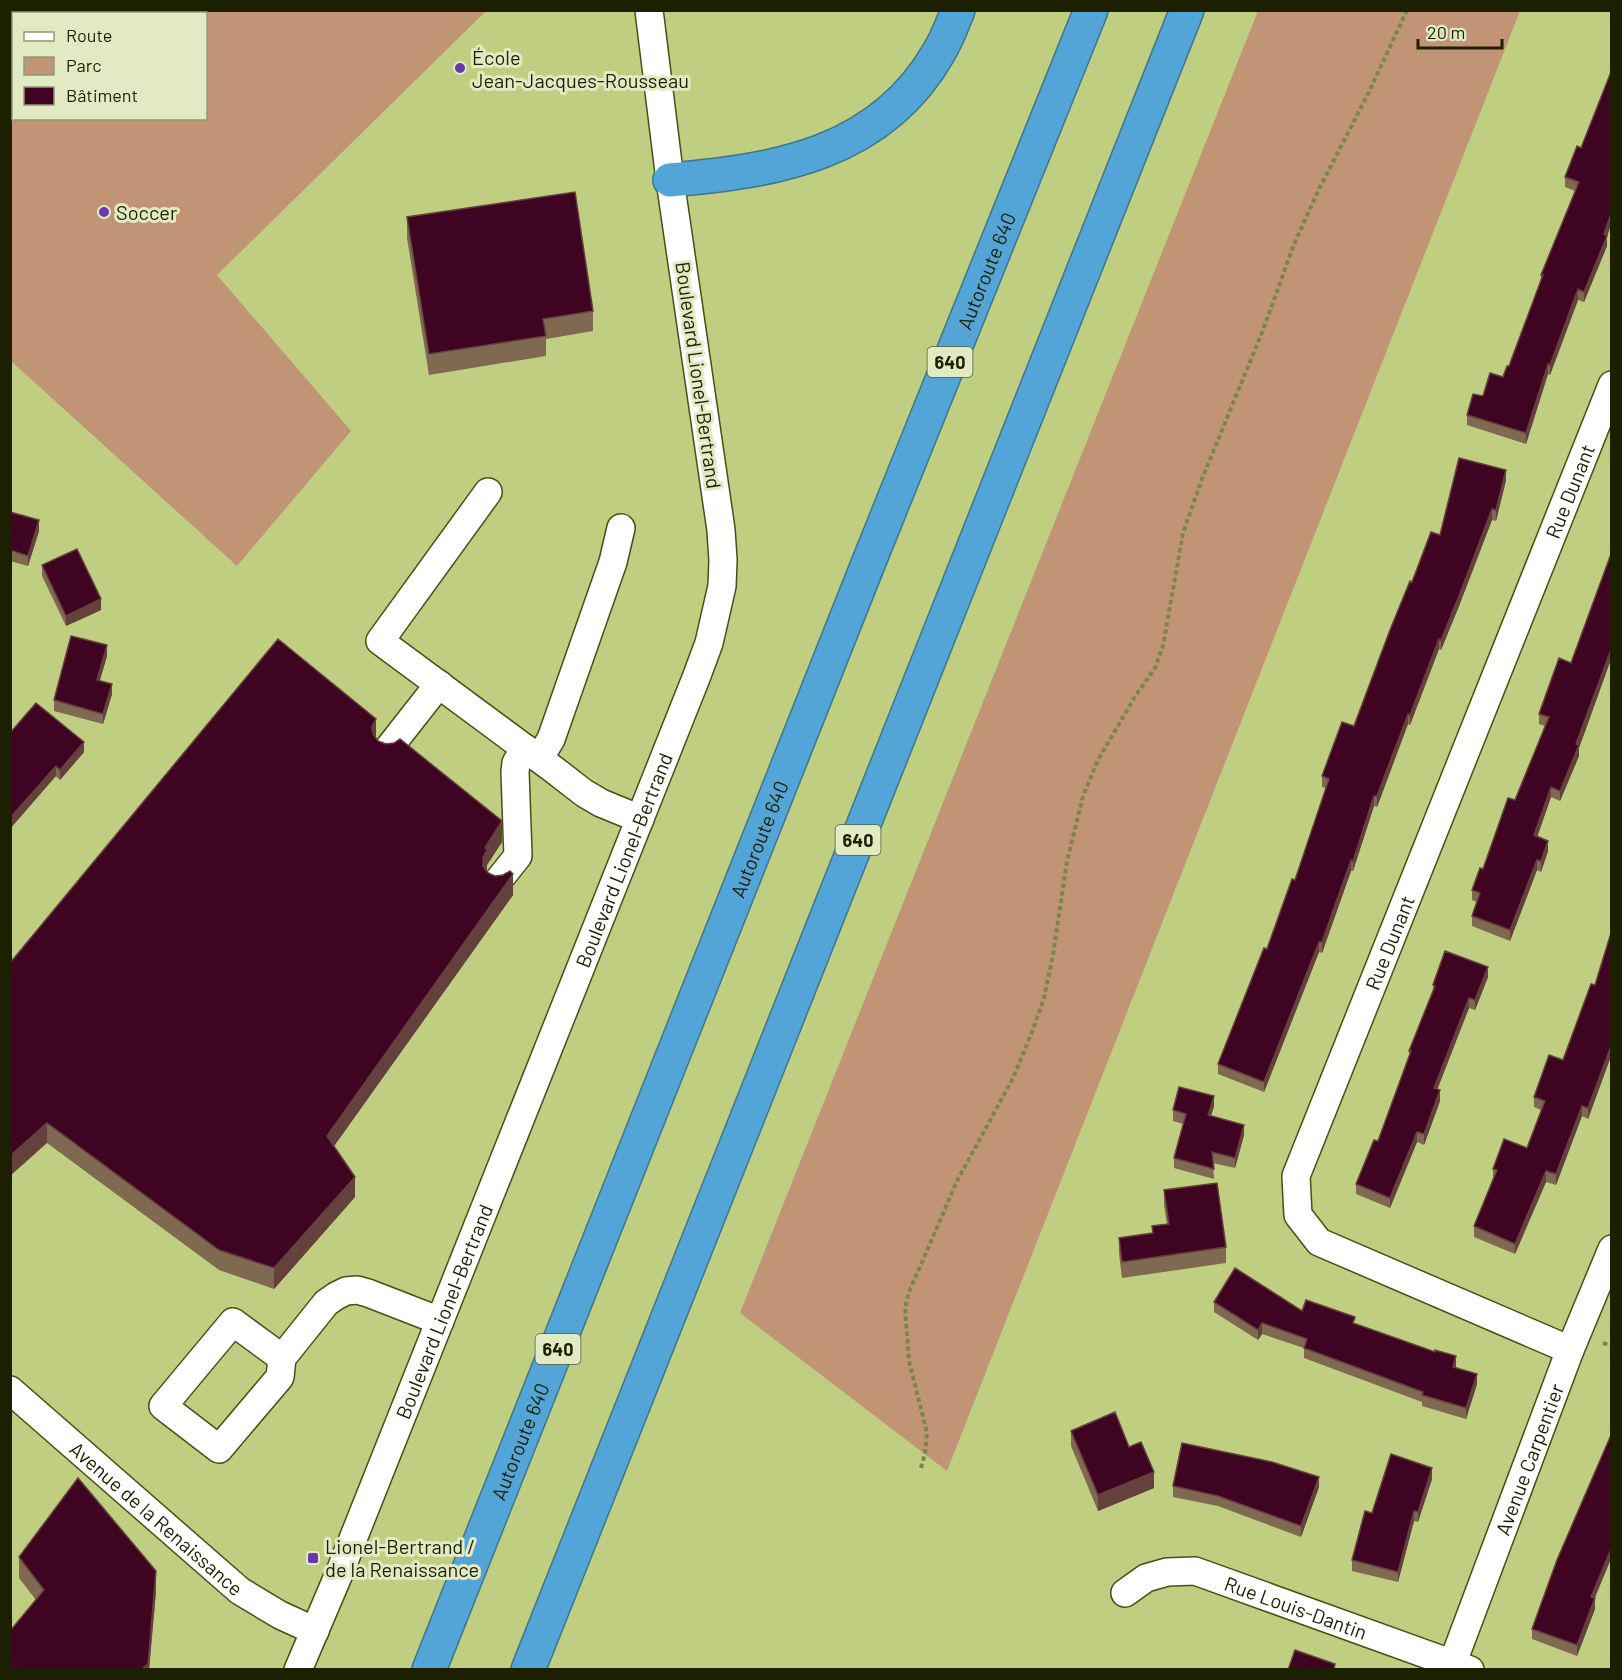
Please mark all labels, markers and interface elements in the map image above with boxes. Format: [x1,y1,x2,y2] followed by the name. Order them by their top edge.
[12,12,207,120] legend
[1418,12,1502,50] scale bar
[1427,21,1465,43] text: 20 m
[66,24,112,46] text: Route
[472,45,689,92] place label: École Jean-Jacques-Rousseau
[66,54,102,76] text: Parc
[453,61,467,75] marker: École Jean-Jacques-Rousseau
[66,84,138,106] text: Bâtiment
[116,200,177,224] place label: Soccer
[97,205,111,219] marker: Soccer
[952,209,1020,333] street label: Autoroute 640
[671,260,727,490] street label: Boulevard Lionel-Bertrand
[928,347,972,377] road number: 640
[1540,440,1599,542] street label: Rue Dunant
[570,749,677,971] street label: Boulevard Lionel-Bertrand
[725,777,793,901] street label: Autoroute 640
[836,825,880,855] road number: 640
[1360,892,1419,993] street label: Rue Dunant
[390,1201,497,1422] street label: Boulevard Lionel-Bertrand
[536,1334,580,1364] road number: 640
[486,1379,554,1503] street label: Autoroute 640
[1490,1380,1568,1538] street label: Avenue Carpentier
[65,1436,248,1600] street label: Avenue de la Renaissance
[325,1534,479,1581] place label: Lionel-Bertrand / de la Renaissance
[306,1551,320,1565] marker: Lionel-Bertrand / de la Renaissance
[1221,1571,1370,1644] street label: Rue Louis-Dantin

